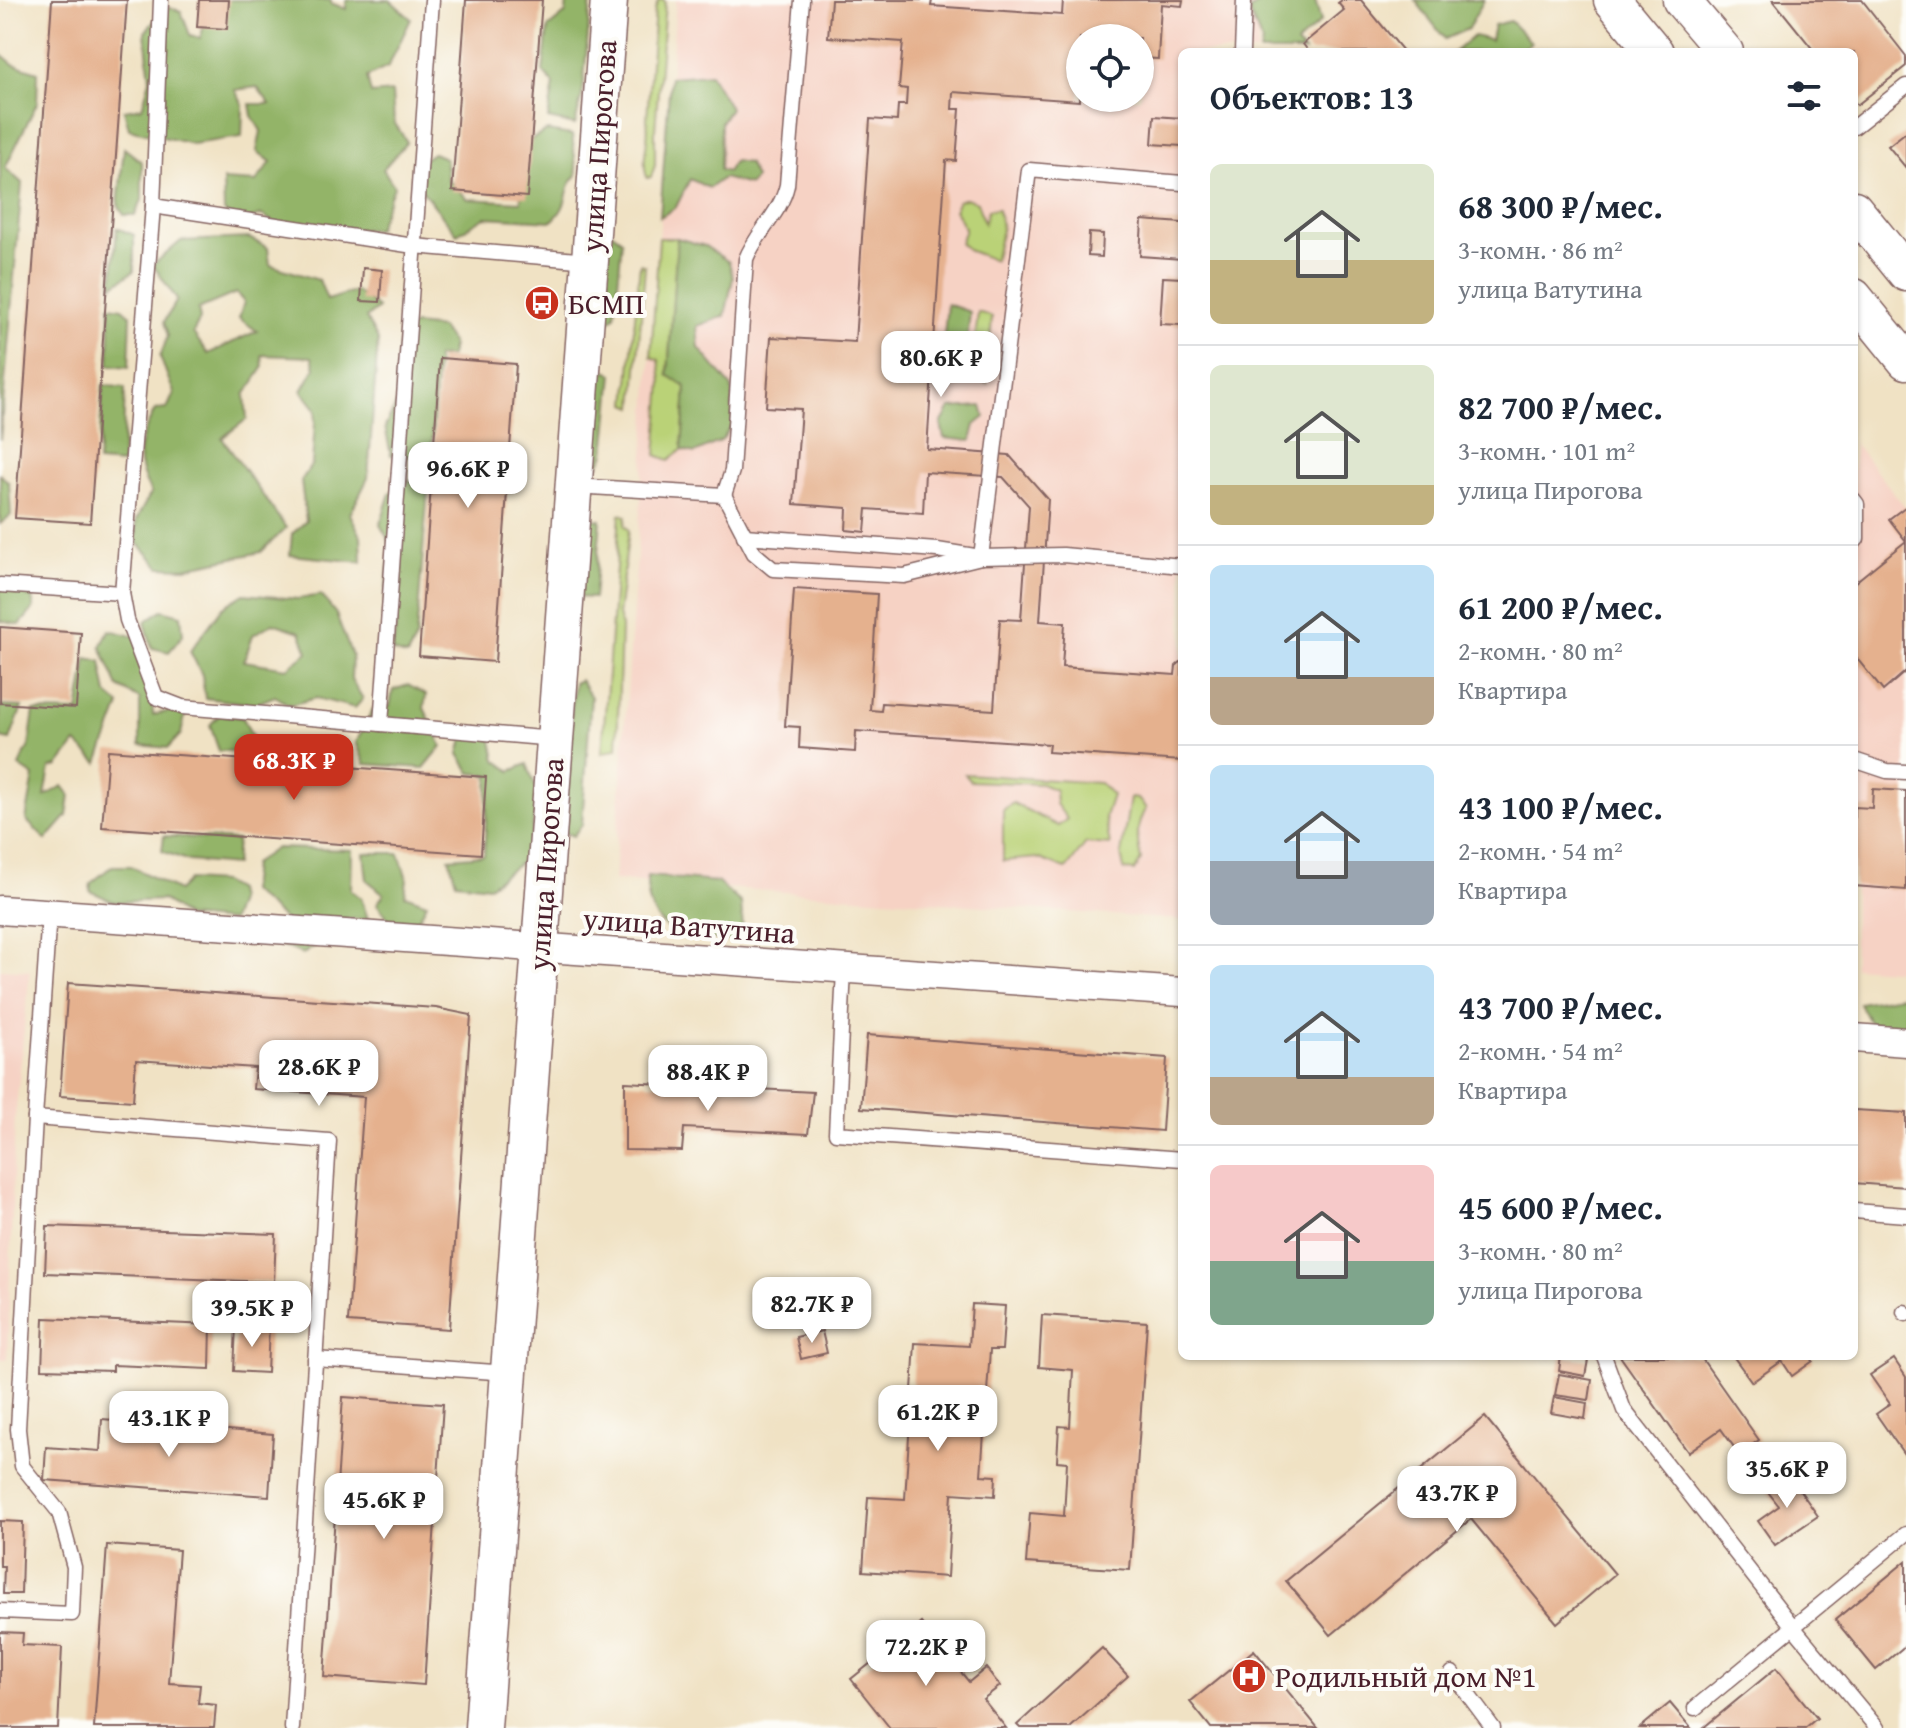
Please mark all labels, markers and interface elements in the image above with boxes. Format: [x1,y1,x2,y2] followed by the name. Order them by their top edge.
[1066,24,1154,112] map controls
[1066,24,1154,112] button: locate
[569,37,627,255] street label: улица Пирогова
[1210,72,1414,121] text: Объектов: 13
[1782,74,1826,118] icon: filters
[1458,181,1663,230] text: 68 300 ₽/мес.
[1274,196,1370,292] icon: home
[1458,230,1623,269] text: 3-комн. · 86 m²
[1458,269,1642,308] text: улица Ватутина
[568,281,644,325] place label: БСМП
[523,284,561,322] bus stop icon: БСМП
[867,331,1015,399] pin: 80.6K ₽
[899,337,983,376] text: 80.6K ₽
[1458,382,1663,431] text: 82 700 ₽/мес.
[1274,397,1370,493] icon: home
[1458,431,1635,470] text: 3-комн. · 101 m²
[394,442,542,510] pin: 96.6K ₽
[426,448,510,487] text: 96.6K ₽
[1458,470,1643,509] text: улица Пирогова
[1458,582,1663,631] text: 61 200 ₽/мес.
[1274,597,1370,693] icon: home
[1458,631,1623,670] text: 2-комн. · 80 m²
[1458,670,1567,709] text: Квартира
[220,734,368,802] pin: 68.3K ₽
[252,740,336,779] text: 68.3K ₽
[516,755,574,973] street label: улица Пирогова
[1458,782,1663,831] text: 43 100 ₽/мес.
[1274,797,1370,893] icon: home
[1458,831,1623,870] text: 2-комн. · 54 m²
[1458,870,1567,909] text: Квартира
[580,896,797,954] street label: улица Ватутина
[1458,982,1663,1031] text: 43 700 ₽/мес.
[1274,997,1370,1093] icon: home
[1458,1031,1623,1070] text: 2-комн. · 54 m²
[245,1040,393,1108] pin: 28.6K ₽
[634,1045,782,1113] pin: 88.4K ₽
[277,1046,361,1085] text: 28.6K ₽
[666,1051,750,1090] text: 88.4K ₽
[1458,1070,1567,1109] text: Квартира
[1458,1182,1663,1231] text: 45 600 ₽/мес.
[1274,1197,1370,1293] icon: home
[1458,1231,1623,1270] text: 3-комн. · 80 m²
[1458,1270,1643,1309] text: улица Пирогова
[738,1277,886,1345] pin: 82.7K ₽
[178,1281,326,1349] pin: 39.5K ₽
[770,1283,854,1322] text: 82.7K ₽
[210,1287,294,1326] text: 39.5K ₽
[864,1385,1012,1453] pin: 61.2K ₽
[95,1391,243,1459] pin: 43.1K ₽
[896,1391,980,1430] text: 61.2K ₽
[127,1397,211,1436] text: 43.1K ₽
[1713,1442,1861,1510] pin: 35.6K ₽
[1745,1448,1829,1487] text: 35.6K ₽
[1383,1466,1531,1534] pin: 43.7K ₽
[1415,1472,1499,1511] text: 43.7K ₽
[310,1473,458,1541] pin: 45.6K ₽
[342,1479,426,1518] text: 45.6K ₽
[852,1620,1000,1688] pin: 72.2K ₽
[884,1626,968,1665] text: 72.2K ₽
[1275,1654,1537,1698] place label: Родильный дом №1
[1230,1657,1268,1695] hospital icon: Родильный дом №1

